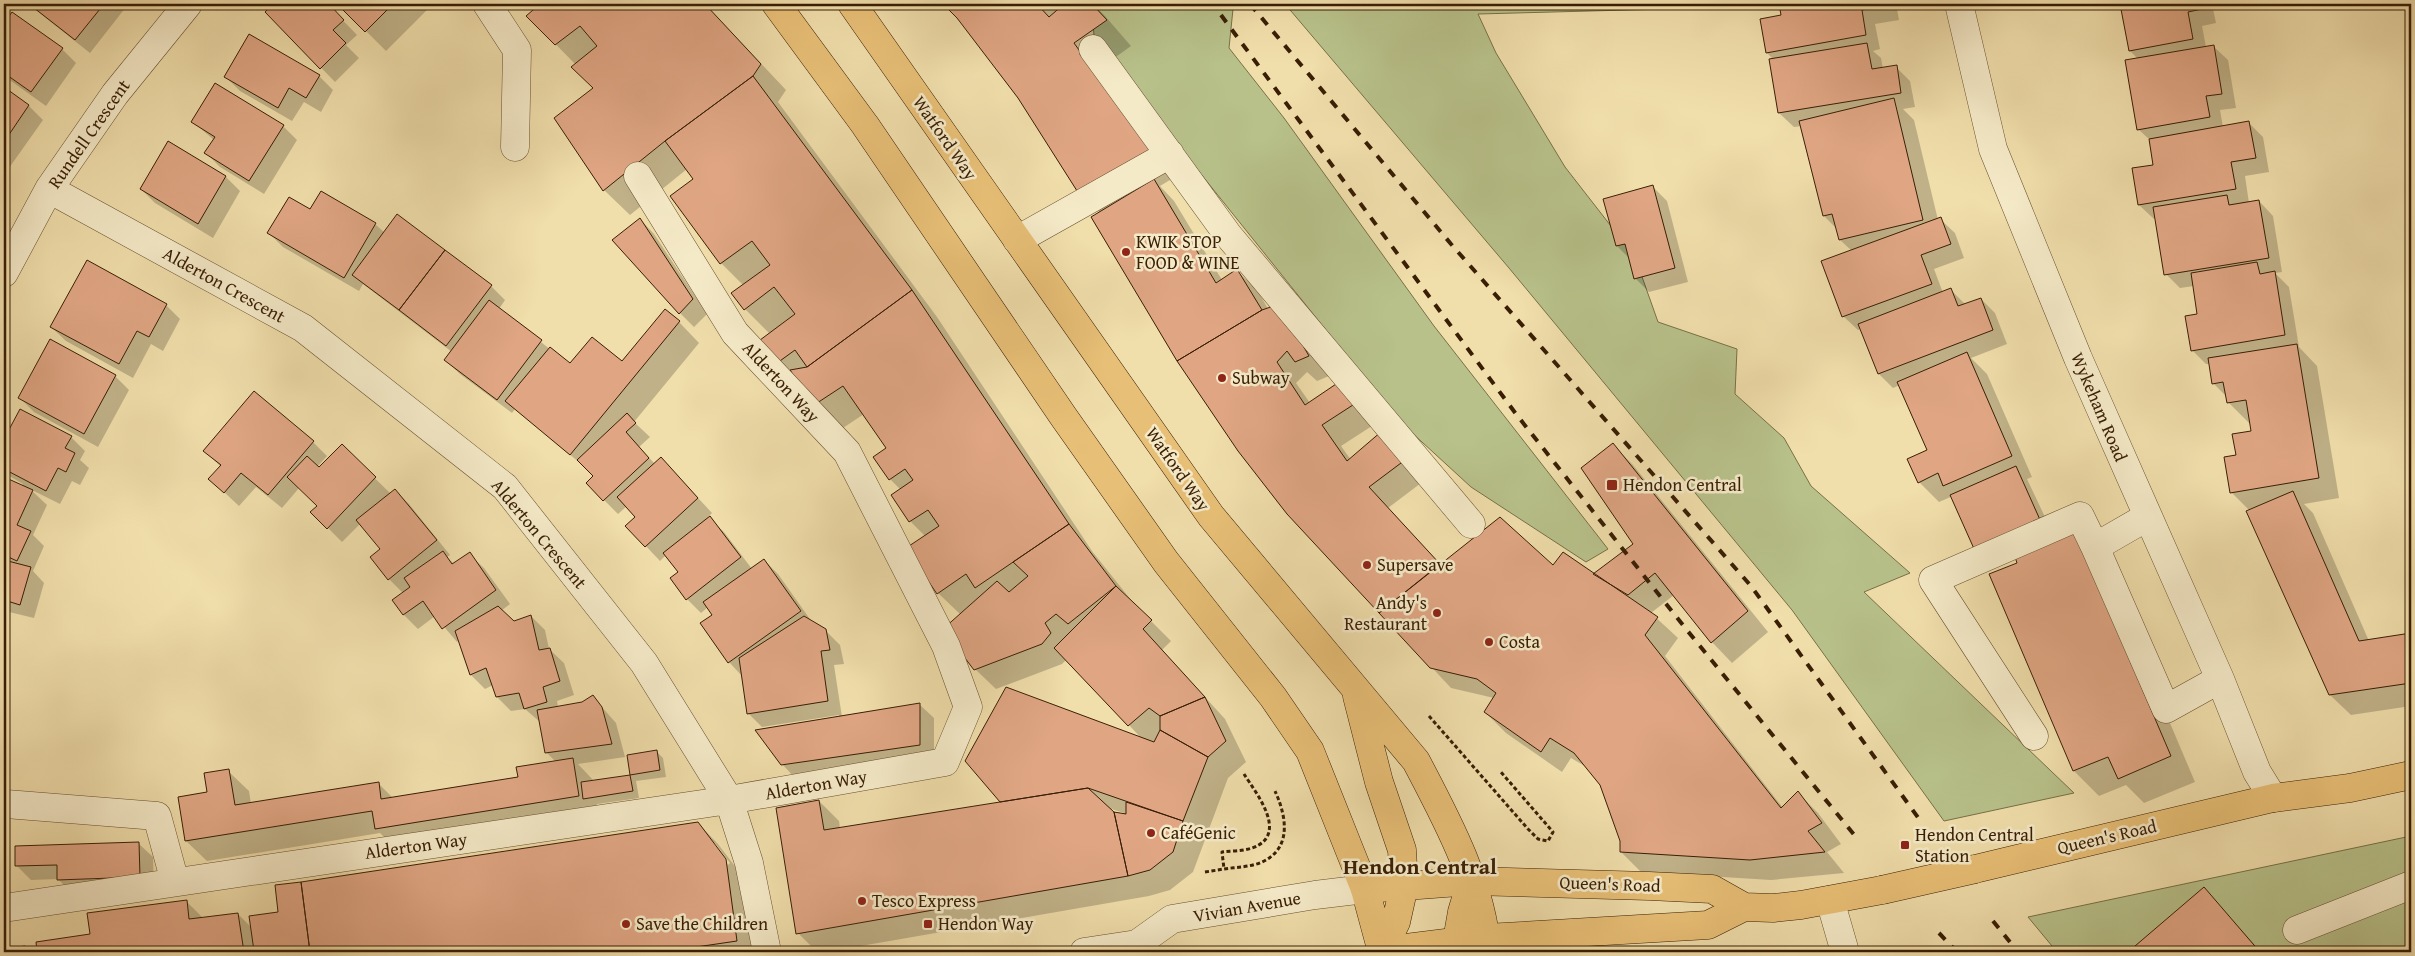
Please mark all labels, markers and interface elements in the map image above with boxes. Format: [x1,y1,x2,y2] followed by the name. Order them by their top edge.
[41,73,137,194] street label: Rundell Crescent
[906,90,984,185] street label: Watford Way
[1136,228,1239,276] place label: KWIK STOP FOOD & WINE
[158,240,291,330] street label: Alderton Crescent
[1120,246,1132,258] marker: KWIK STOP FOOD & WINE
[736,335,826,429] street label: Alderton Way
[2064,348,2135,466] street label: Wykeham Road
[1232,364,1290,391] place label: Subway
[1216,372,1228,384] marker: Subway
[1139,421,1217,516] street label: Watford Way
[1623,471,1742,498] place label: Hendon Central
[485,473,594,595] street label: Alderton Crescent
[1605,478,1619,492] marker: Hendon Central
[1377,551,1453,578] place label: Supersave
[1361,559,1373,571] marker: Supersave
[1344,589,1428,637] place label: Andy's Restaurant
[1431,607,1443,619] marker: Andy's Restaurant
[1499,628,1540,655] place label: Costa
[1483,636,1495,648] marker: Costa
[763,762,869,807] street label: Alderton Way
[2055,812,2160,861] street label: Queen's Road
[1161,819,1236,846] place label: CaféGenic
[1915,821,2034,869] place label: Hendon Central Station
[363,825,469,866] street label: Alderton Way
[1145,827,1157,839] marker: CaféGenic
[1899,839,1911,851] marker: Hendon Central Station
[1343,850,1497,882] district label: Hendon Central
[1559,868,1661,899] street label: Queen's Road
[1191,884,1303,929] street label: Vivian Avenue
[872,887,976,914] place label: Tesco Express
[856,895,868,907] marker: Tesco Express
[636,910,768,937] place label: Save the Children
[938,910,1033,937] place label: Hendon Way
[620,918,632,930] marker: Save the Children
[922,918,934,930] marker: Hendon Way

